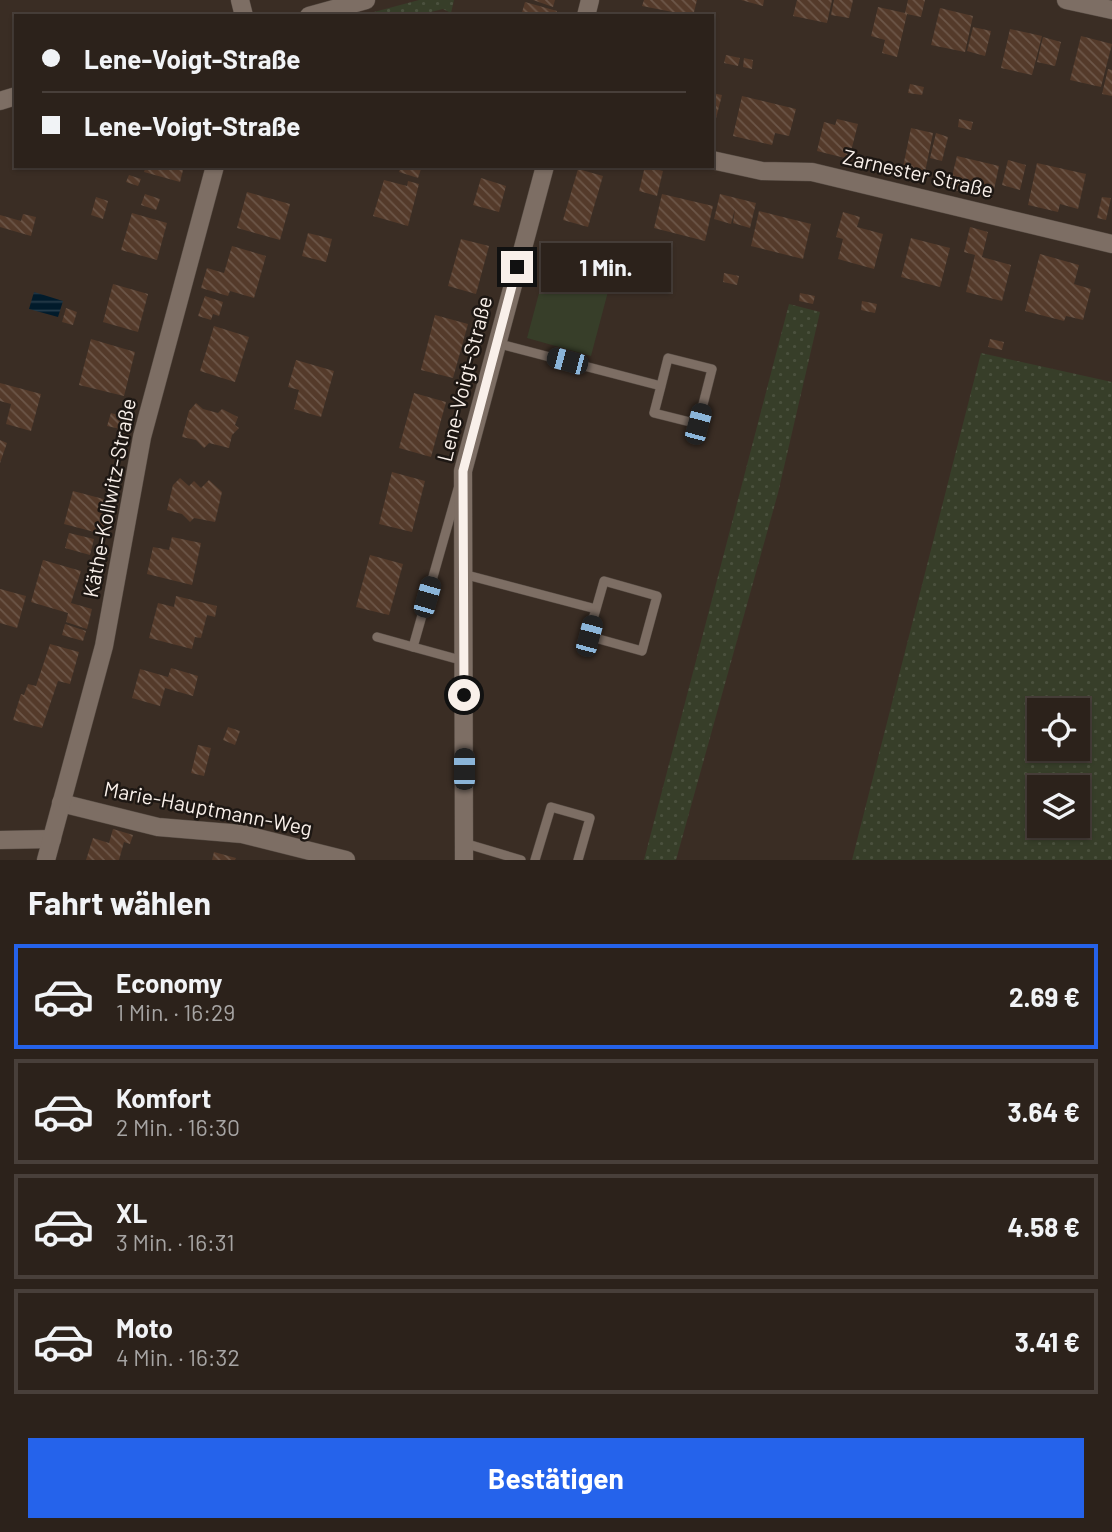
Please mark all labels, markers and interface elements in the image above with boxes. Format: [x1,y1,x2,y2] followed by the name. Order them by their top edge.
[84,43,301,74] text: Lene-Voigt-Straße
[84,110,301,141] text: Lene-Voigt-Straße
[841,143,996,202] street label: Zarnester Straße
[542,243,671,292] callout: 1 Min.
[501,251,533,283] route end
[579,253,633,281] text: 1 Min.
[431,293,496,464] street label: Lene-Voigt-Straße
[544,345,591,377] car
[77,396,140,599] street label: Käthe-Kollwitz-Straße
[683,401,714,447] car
[412,574,443,620] car
[574,613,605,659] car
[448,679,480,711] route start
[1027,698,1090,838] map controls
[1027,698,1090,761] button: locate
[454,748,475,790] car
[102,775,315,840] street label: Marie-Hauptmann-Weg
[1027,775,1090,838] button: layers
[28,883,211,921] text: Fahrt wählen
[32,965,95,1028] icon: car
[116,967,222,998] text: Economy
[1009,981,1080,1012] text: 2.69 €
[116,998,235,1026] text: 1 Min. · 16:29
[32,1080,95,1143] icon: car
[116,1082,211,1113] text: Komfort
[1008,1096,1080,1127] text: 3.64 €
[116,1113,240,1141] text: 2 Min. · 16:30
[32,1195,95,1258] icon: car
[116,1197,147,1228] text: XL
[1007,1211,1080,1242] text: 4.58 €
[116,1228,235,1256] text: 3 Min. · 16:31
[32,1310,95,1373] icon: car
[116,1312,173,1343] text: Moto
[1015,1326,1080,1357] text: 3.41 €
[116,1343,240,1371] text: 4 Min. · 16:32
[28,1438,1084,1518] button: Bestätigen

